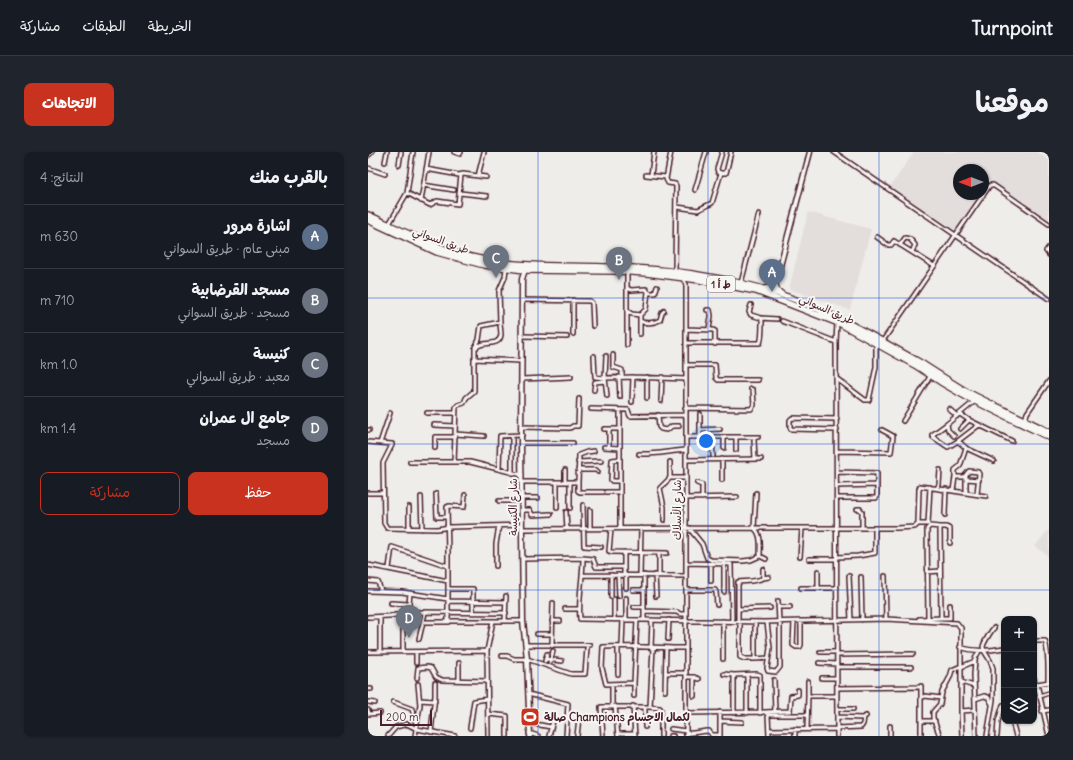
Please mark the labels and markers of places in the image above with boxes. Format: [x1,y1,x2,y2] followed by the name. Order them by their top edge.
[483,245,509,278] pin: C
[606,247,632,280] pin: B
[759,259,785,292] pin: A
[396,605,422,638] pin: D
[519,706,541,728] sports icon: صالة Champions لكمال الاجسام
[544,710,690,726] place label: صالة Champions لكمال الاجسام

